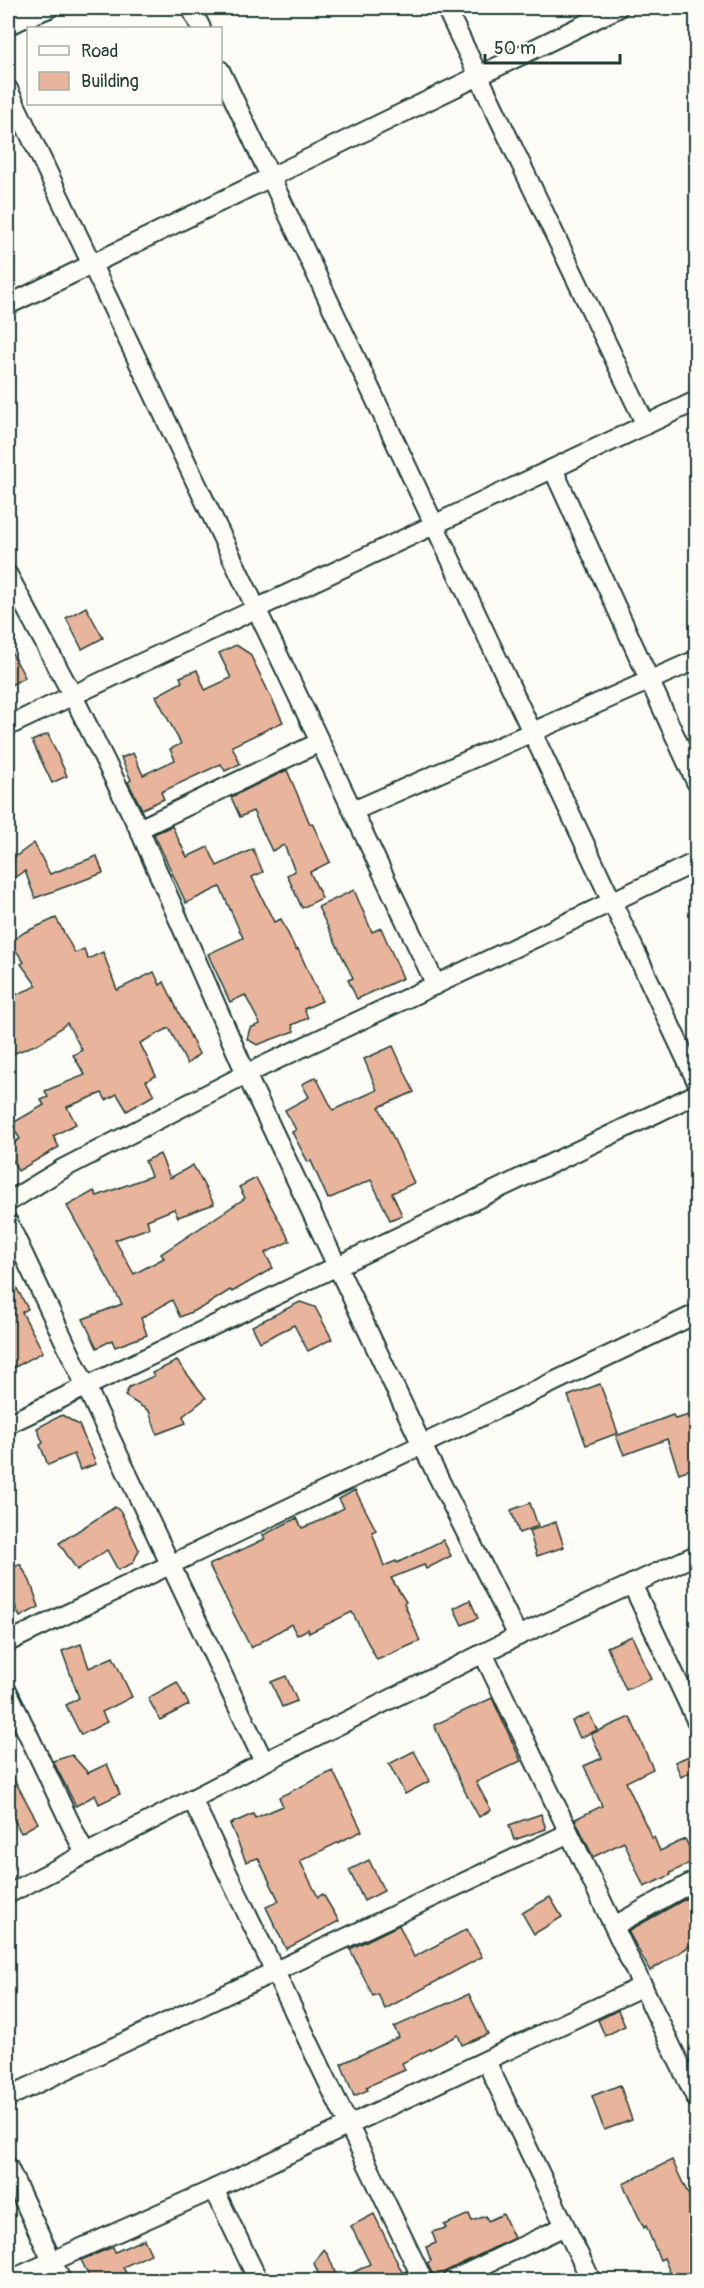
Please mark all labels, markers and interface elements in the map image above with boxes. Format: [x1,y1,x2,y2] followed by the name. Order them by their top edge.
[27,27,222,105] legend
[485,27,620,65] scale bar
[494,37,536,60] text: 50 m
[81,40,118,63] text: Road
[81,70,139,93] text: Building

